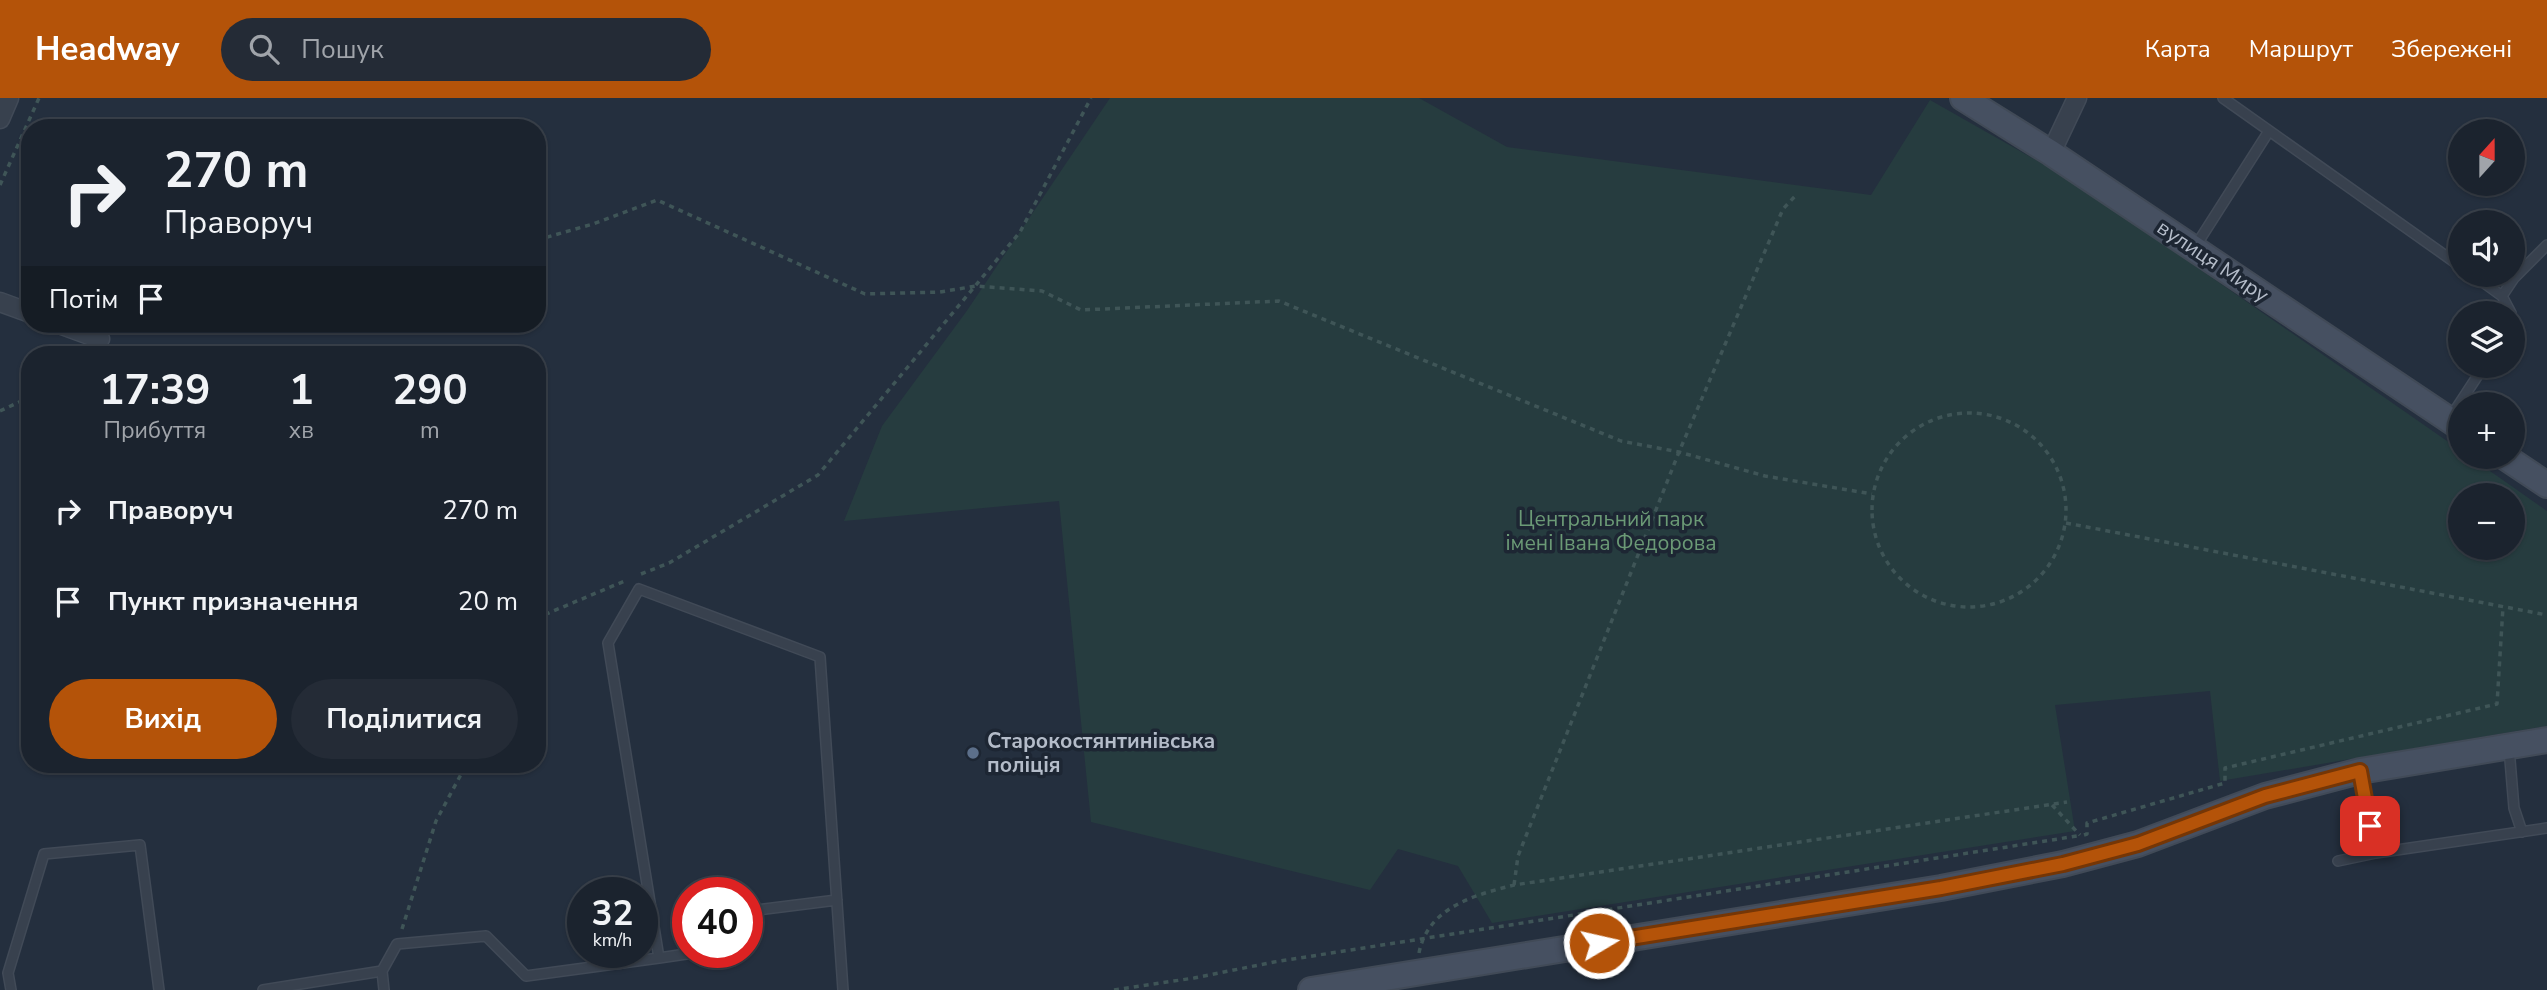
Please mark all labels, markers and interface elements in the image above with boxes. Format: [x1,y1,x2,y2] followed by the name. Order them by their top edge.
[221,18,711,81] search box
[35,27,179,72] text: Headway
[245,30,283,68] icon: search
[301,32,384,67] text: Пошук
[2145,33,2211,65] text: Карта
[2249,33,2353,65] text: Маршрут
[2391,33,2512,65] text: Збережені
[2448,119,2525,196] north arrow
[2448,119,2525,560] map controls
[164,137,308,204] text: 270 m
[49,147,140,238] icon: right
[164,201,313,244] text: Праворуч
[2448,210,2525,287] button: sound
[2152,213,2274,309] street label: вулиця Миру
[132,280,170,318] icon: arrive
[49,282,118,317] text: Потім
[2448,301,2525,378] button: layers
[99,362,210,419] text: 17:39
[289,362,314,419] text: 1
[392,362,468,419] text: 290
[2448,392,2525,469] button: +
[104,415,206,446] text: Прибуття
[289,415,314,446] text: хв
[420,415,440,446] text: m
[2448,483,2525,560] button: −
[49,492,87,530] icon: right
[108,493,233,528] text: Праворуч
[442,493,518,528] text: 270 m
[1506,505,1716,557] park label: Центральний парк імені Івана Федорова
[49,583,87,621] icon: arrive
[108,584,359,619] text: Пункт призначення
[458,584,518,619] text: 20 m
[49,679,277,759] button: Вихід
[291,679,518,759] button: Поділитися
[987,727,1215,779] place label: Старокостянтинівська поліція
[965,745,981,761] marker: Старокостянтинівська поліція
[2340,796,2400,856] pin
[2351,807,2389,845] icon: arrive
[672,877,763,968] speed limit sign: 40
[591,890,634,937] text: 32
[1562,906,1636,980] position arrow
[593,928,632,952] text: km/h

